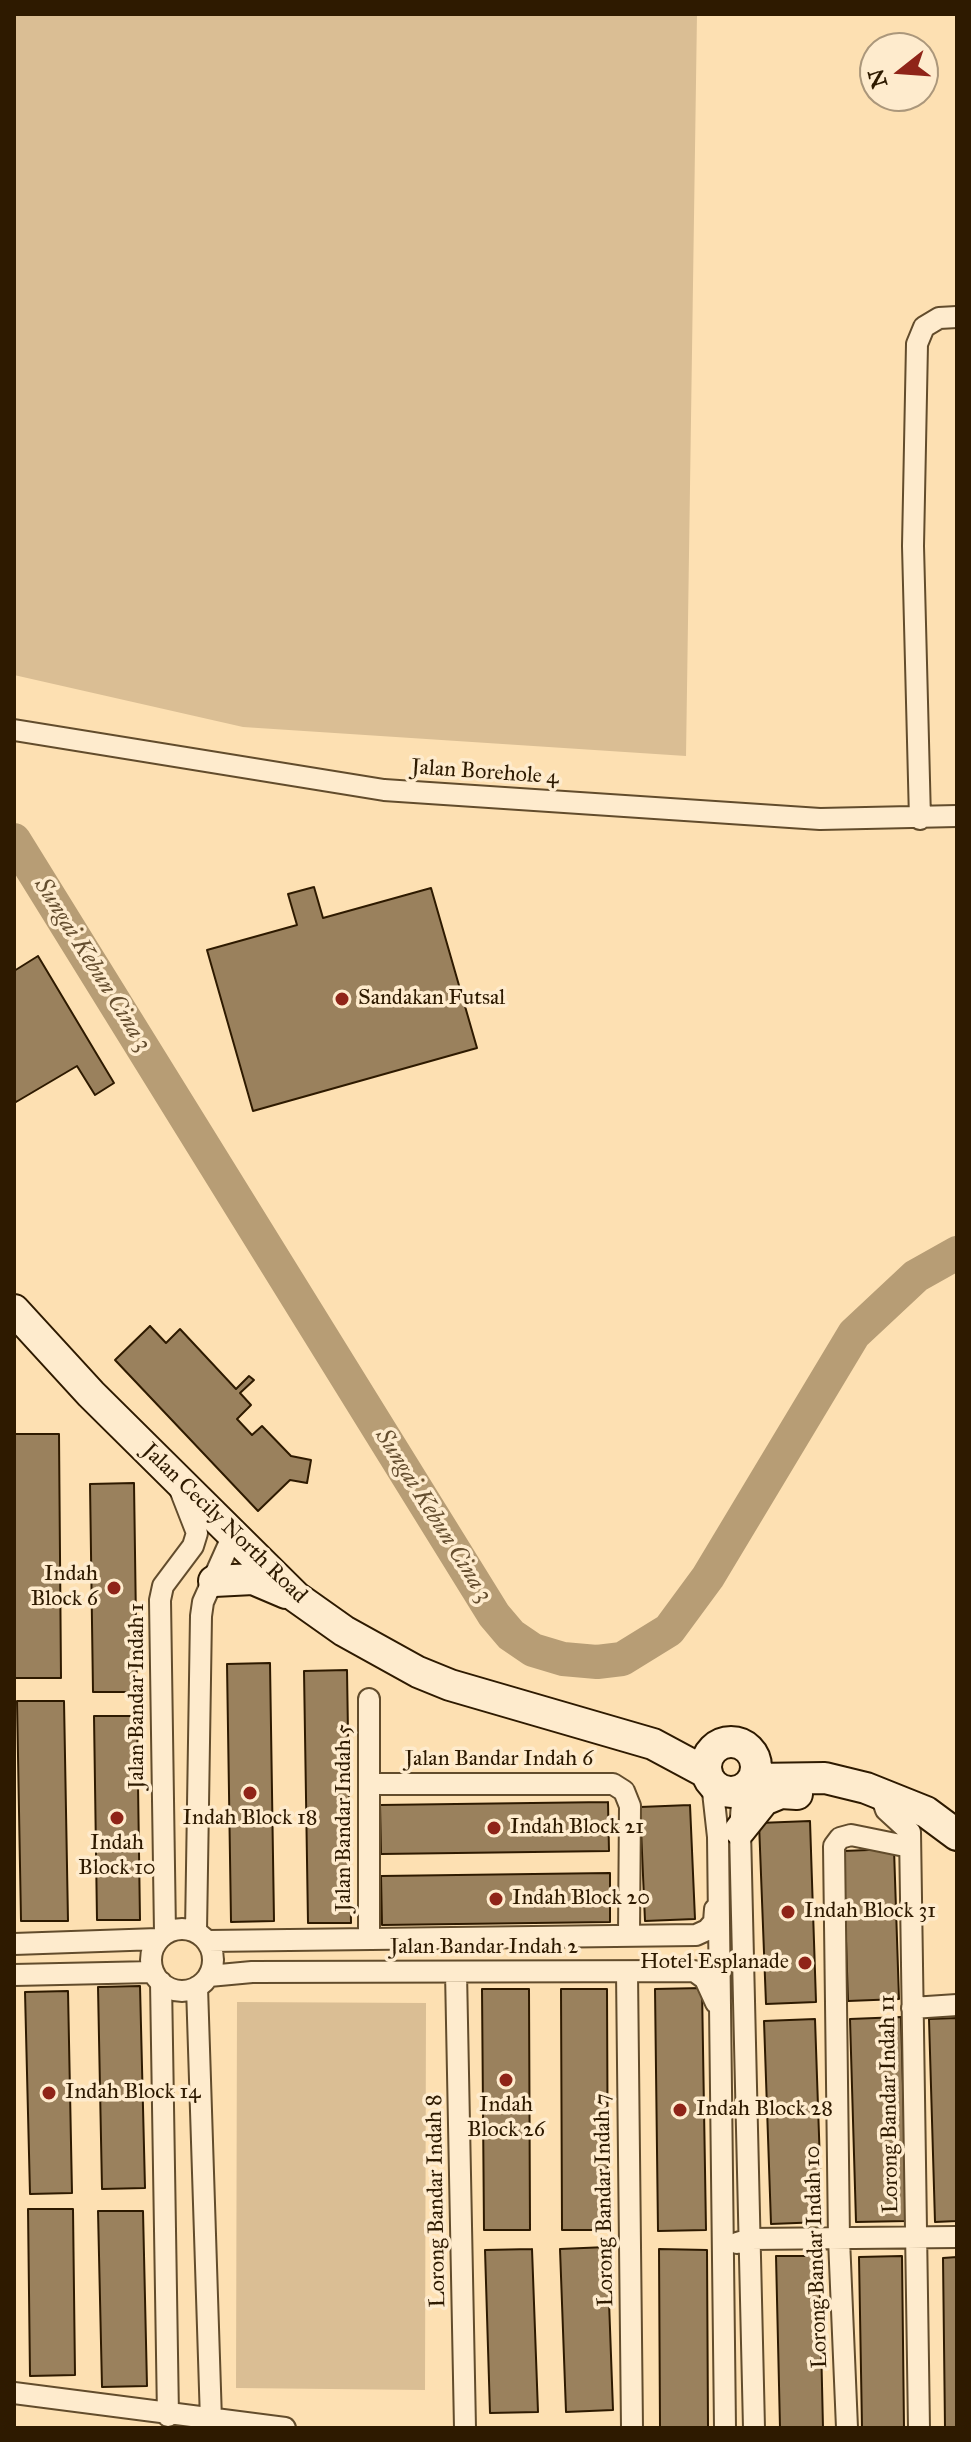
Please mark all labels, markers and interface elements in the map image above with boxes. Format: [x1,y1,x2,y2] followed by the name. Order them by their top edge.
[859,32,939,112] north arrow
[862,66,893,91] text: N
[410,755,560,791] street label: Jalan Borehole 4
[27,873,157,1057] water label: Sungai Kebun Cina 3
[358,986,505,1012] place label: Sandakan Futsal
[333,990,351,1008] marker: Sandakan Futsal
[368,1424,498,1608] water label: Sungai Kebun Cina 3
[136,1438,312,1610] street label: Jalan Cecily North Road
[31,1562,98,1614] place label: Indah Block 6
[105,1579,123,1597] marker: Indah Block 6
[125,1603,151,1789] street label: Jalan Bandar Indah 1
[332,1724,358,1912] street label: Jalan Bandar Indah 5
[405,1747,593,1773] street label: Jalan Bandar Indah 6
[241,1784,259,1802] marker: Indah Block 18
[183,1806,317,1832] place label: Indah Block 18
[108,1809,126,1827] marker: Indah Block 10
[510,1815,644,1841] place label: Indah Block 21
[485,1819,503,1837] marker: Indah Block 21
[78,1831,156,1882] place label: Indah Block 10
[512,1886,650,1912] place label: Indah Block 20
[487,1890,505,1908] marker: Indah Block 20
[804,1899,936,1925] place label: Indah Block 31
[779,1903,797,1921] marker: Indah Block 31
[390,1935,578,1961] street label: Jalan Bandar Indah 2
[640,1950,789,1976] place label: Hotel Esplanade
[796,1954,814,1972] marker: Hotel Esplanade
[875,1994,905,2214] street label: Lorong Bandar Indah 11
[497,2071,515,2089] marker: Indah Block 26
[65,2080,200,2106] place label: Indah Block 14
[40,2084,58,2102] marker: Indah Block 14
[467,2093,545,2144] place label: Indah Block 26
[590,2093,620,2307] street label: Lorong Bandar Indah 7
[422,2094,452,2308] street label: Lorong Bandar Indah 8
[696,2097,833,2123] place label: Indah Block 28
[671,2101,689,2119] marker: Indah Block 28
[800,2145,834,2369] street label: Lorong Bandar Indah 10

